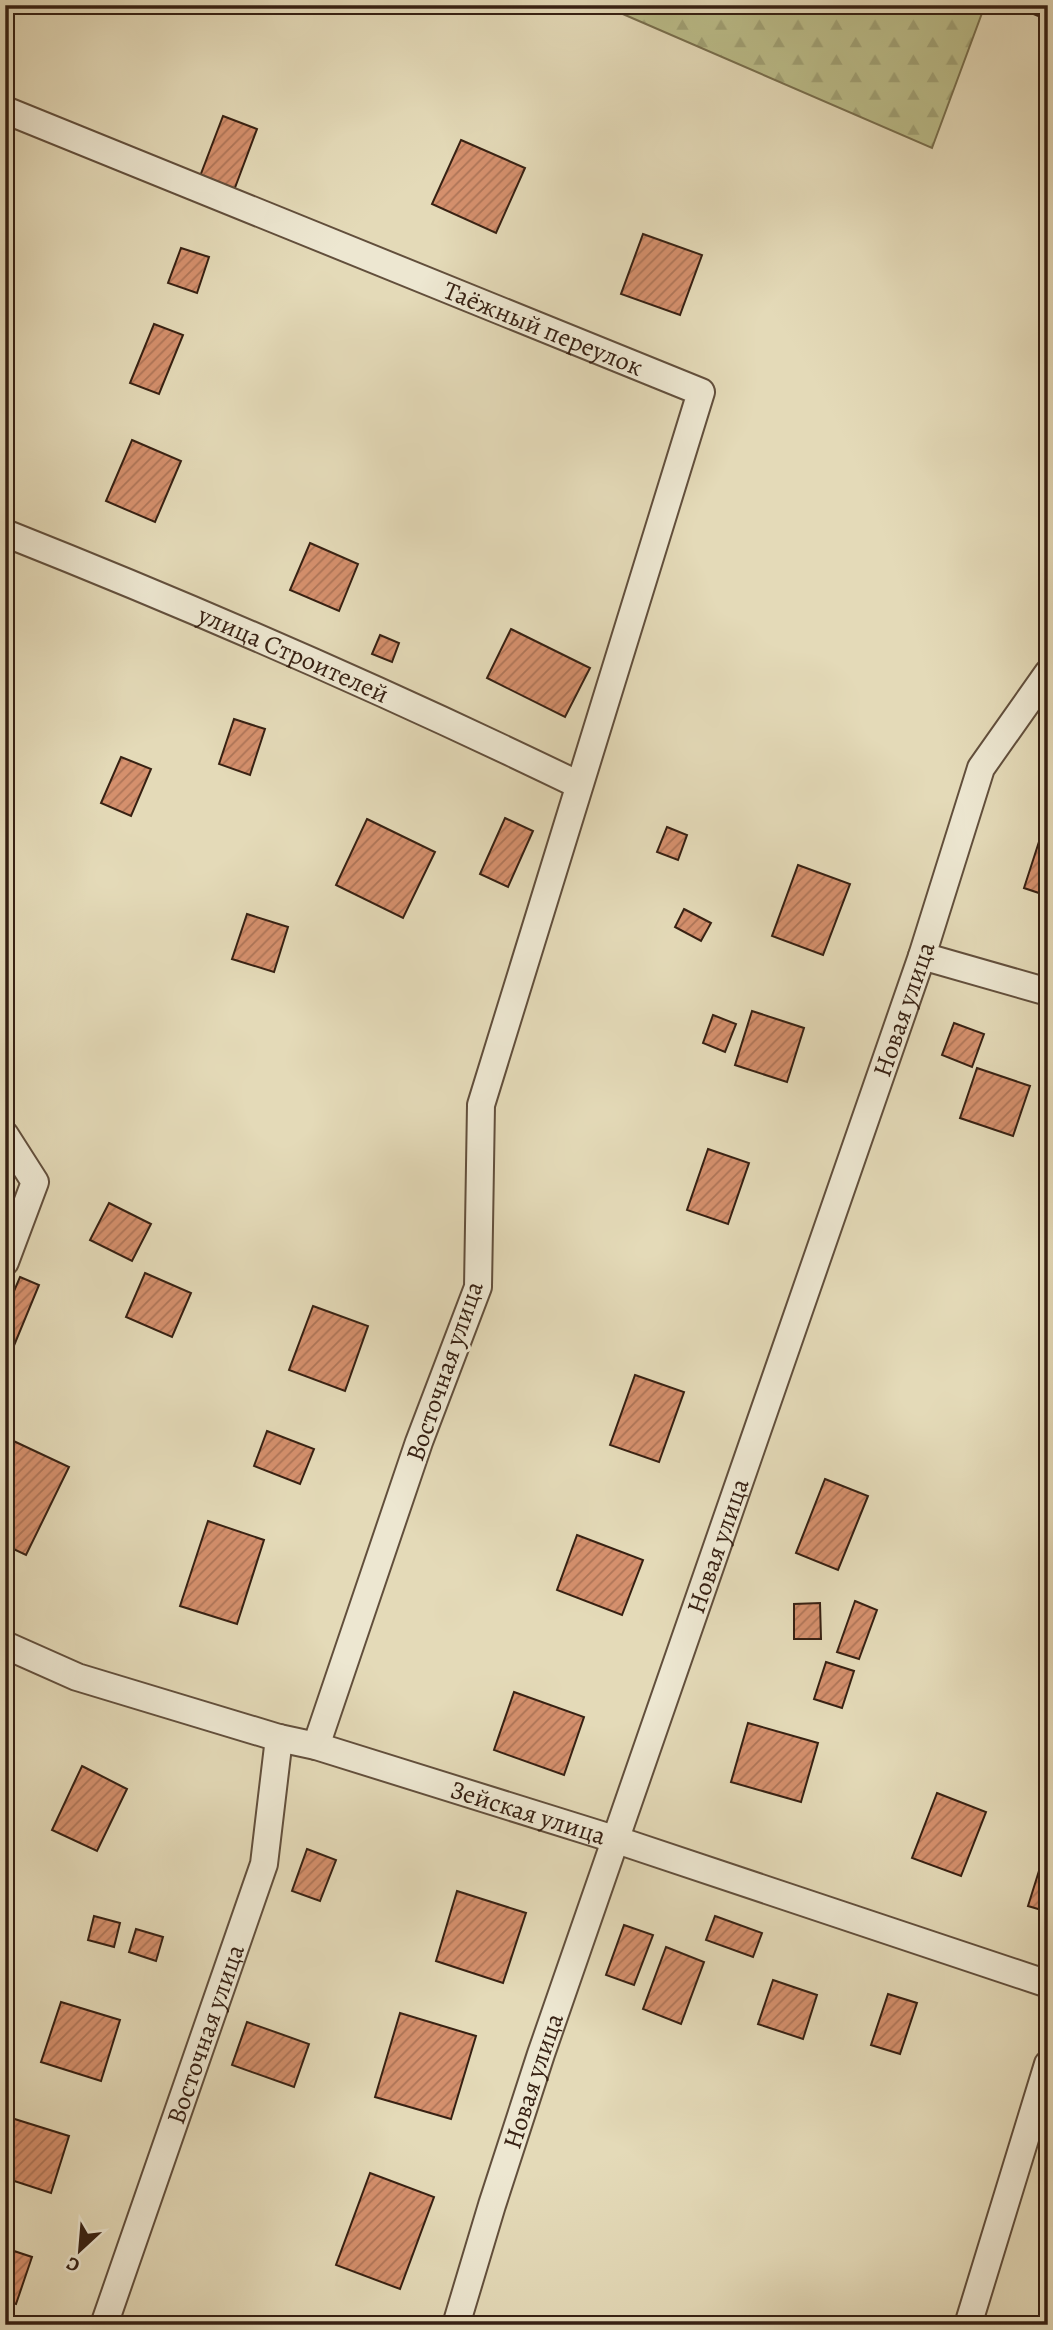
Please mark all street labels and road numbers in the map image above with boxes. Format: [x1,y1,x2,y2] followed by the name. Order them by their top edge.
[438,273,648,385] street label: Таёжный переулок
[192,597,394,712] street label: улица Строителей
[864,937,943,1082] street label: Новая улица
[397,1277,492,1466] street label: Восточная улица
[678,1474,757,1618] street label: Новая улица
[446,1772,610,1853] street label: Зейская улица
[158,1940,253,2129] street label: Восточная улица
[494,2008,572,2153] street label: Новая улица

